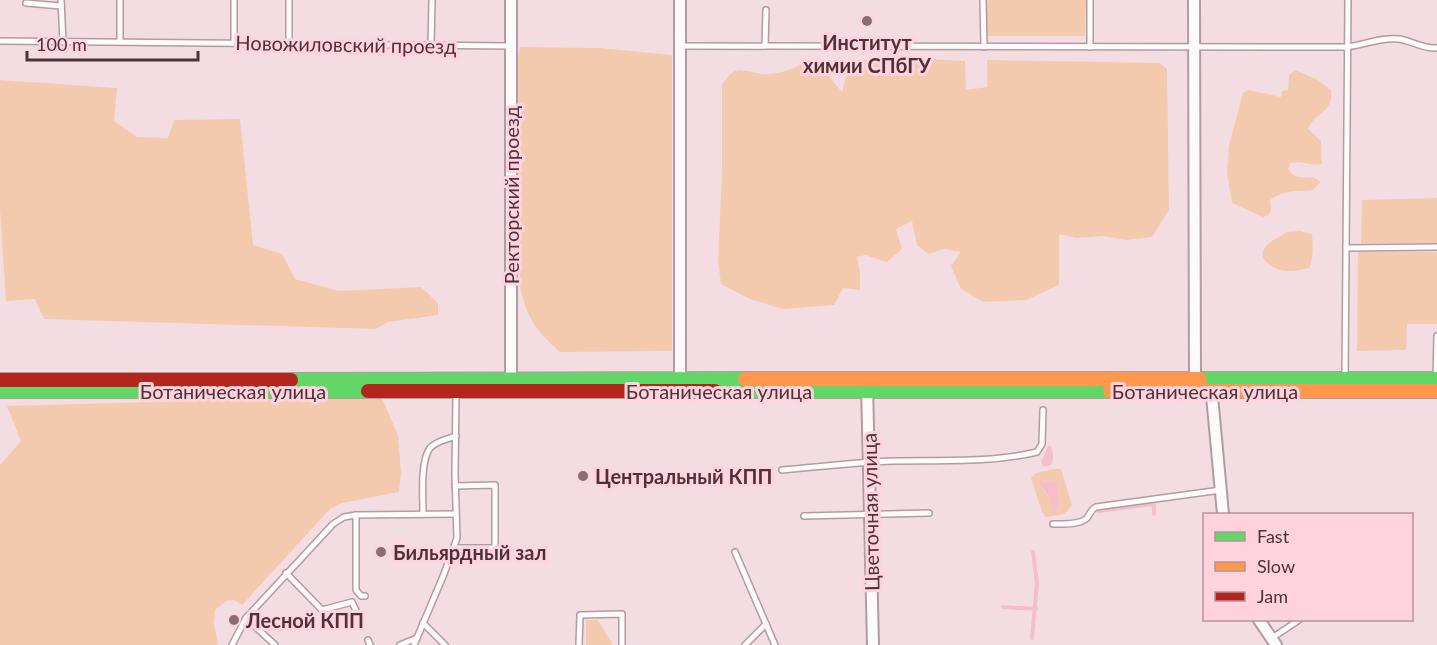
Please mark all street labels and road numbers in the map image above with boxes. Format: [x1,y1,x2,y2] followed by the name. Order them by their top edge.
[235,30,457,58] street label: Новожиловский проезд
[499,106,523,284] street label: Ректорский проезд
[140,379,326,403] street label: Ботаническая улица
[626,379,812,403] street label: Ботаническая улица
[1112,379,1298,403] street label: Ботаническая улица
[857,433,883,591] street label: Цветочная улица

